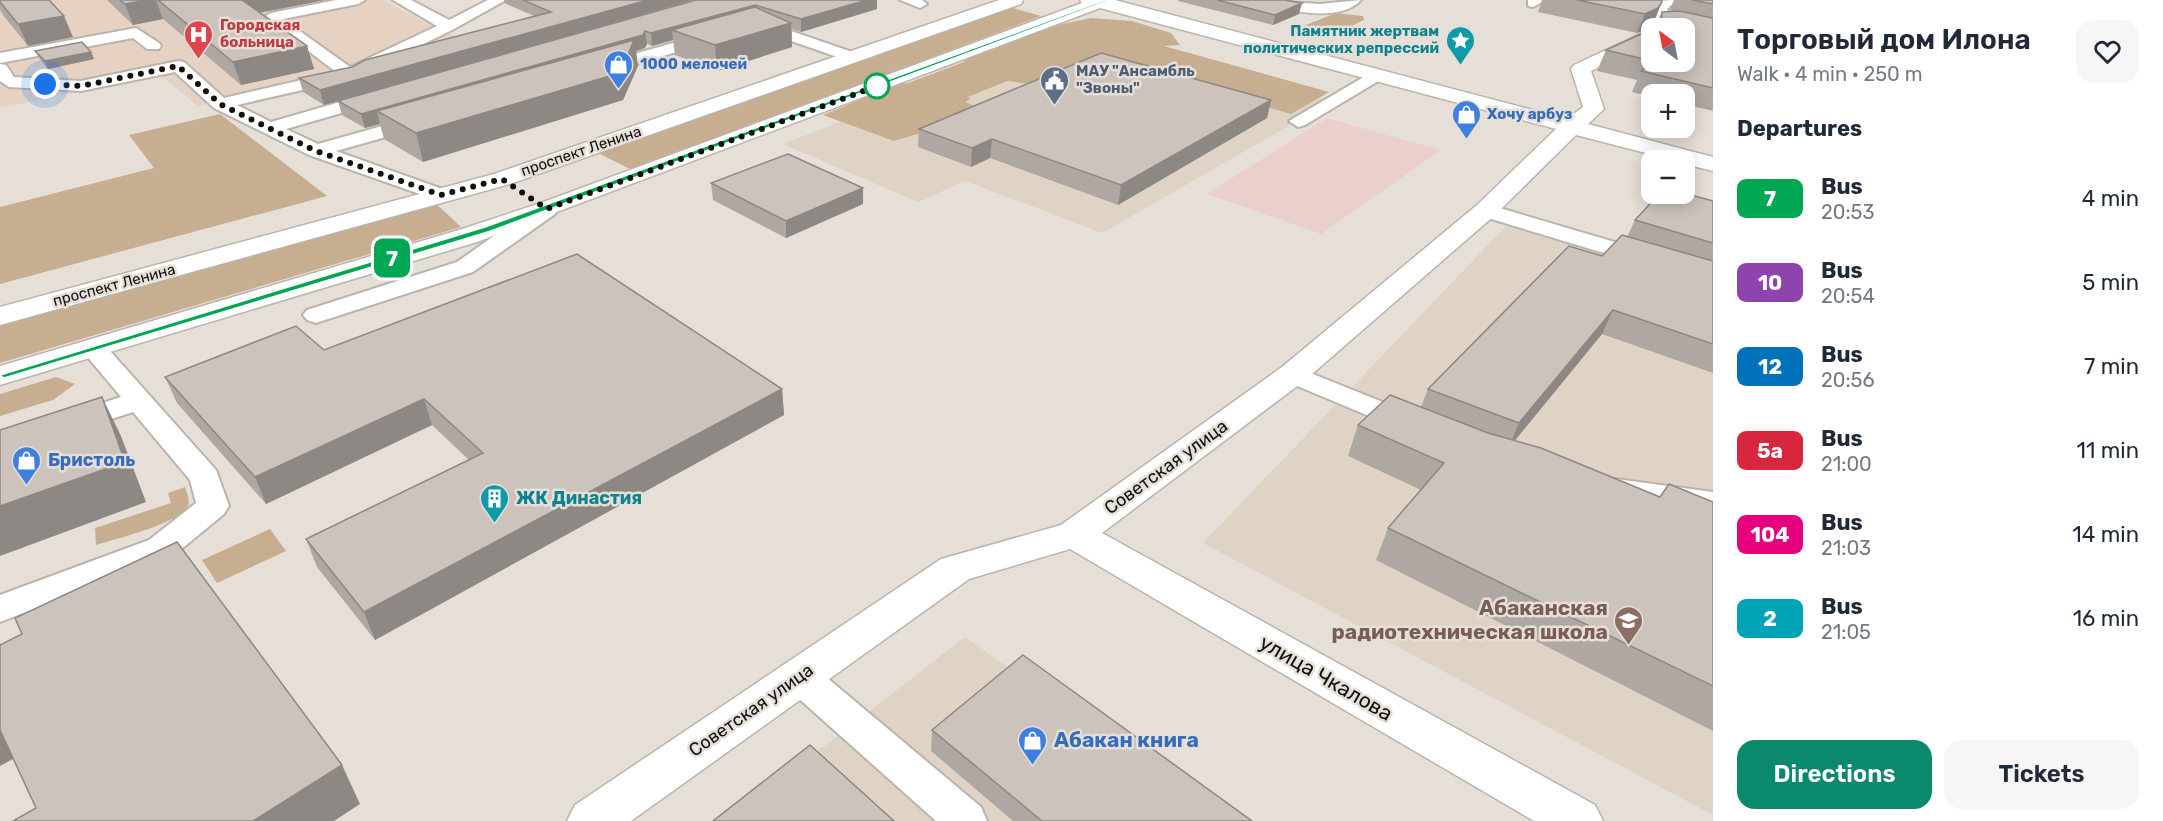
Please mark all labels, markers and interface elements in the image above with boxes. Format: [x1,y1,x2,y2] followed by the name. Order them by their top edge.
[220,16,300,51] place label: Городская больница
[183,18,215,60] hospital icon: Городская больница
[1641,18,1695,72] north arrow
[1641,18,1695,204] map controls
[2076,20,2139,83] button: heart
[1243,22,1439,57] place label: Памятник жертвам политических репрессий
[1737,23,2031,56] text: Торговый дом Илона
[1444,24,1476,66] place icon: Памятник жертвам политических репрессий
[603,48,635,90] shop icon: 1000 мелочей
[640,55,747,73] place label: 1000 мелочей
[1076,62,1195,97] place label: МАУ "Ансамбль "Звоны"
[1737,62,1922,86] text: Walk · 4 min · 250 m
[1039,64,1071,106] public building icon: МАУ "Ансамбль "Звоны"
[30,69,60,99] your location
[864,73,890,99] unlabelled marker
[1641,84,1695,138] button: +
[1450,98,1482,140] shop icon: Хочу арбуз
[1487,105,1572,123] place label: Хочу арбуз
[1737,115,1862,142] text: Departures
[518,122,644,180] street label: проспект Ленина
[1641,150,1695,204] button: −
[1821,173,1863,200] text: Bus
[2082,185,2139,212] text: 4 min
[1764,186,1776,211] text: 7
[1821,200,1874,224] text: 20:53
[372,238,412,278] line badge: 7
[386,246,398,271] text: 7
[1821,257,1863,284] text: Bus
[51,260,177,310] street label: проспект Ленина
[2082,269,2139,296] text: 5 min
[1758,270,1782,295] text: 10
[1821,284,1875,308] text: 20:54
[1821,341,1863,368] text: Bus
[2084,353,2139,380] text: 7 min
[1758,354,1782,379] text: 12
[1821,368,1875,392] text: 20:56
[1100,415,1232,519] street label: Советская улица
[1821,425,1863,452] text: Bus
[2077,437,2139,464] text: 11 min
[1757,438,1783,463] text: 5а
[11,444,43,486] shop icon: Бристоль
[48,449,135,471] place label: Бристоль
[1821,452,1872,476] text: 21:00
[479,482,511,524] building icon: ЖК Династия
[516,487,642,509] place label: ЖК Династия
[1821,509,1863,536] text: Bus
[2072,521,2139,548] text: 14 min
[1750,522,1790,547] text: 104
[1821,536,1871,560] text: 21:03
[1821,593,1863,620] text: Bus
[1332,595,1608,644] place label: Абаканская радиотехническая школа
[1613,604,1645,646] school or university icon: Абаканская радиотехническая школа
[2073,605,2139,632] text: 16 min
[1763,606,1777,631] text: 2
[1821,620,1871,644] text: 21:05
[1255,629,1397,726] street label: улица Чкалова
[684,659,818,761] street label: Советская улица
[1017,724,1049,766] shop icon: Абакан книга
[1054,727,1199,752] place label: Абакан книга
[1737,740,1932,809] button: Directions
[1944,740,2139,809] button: Tickets

